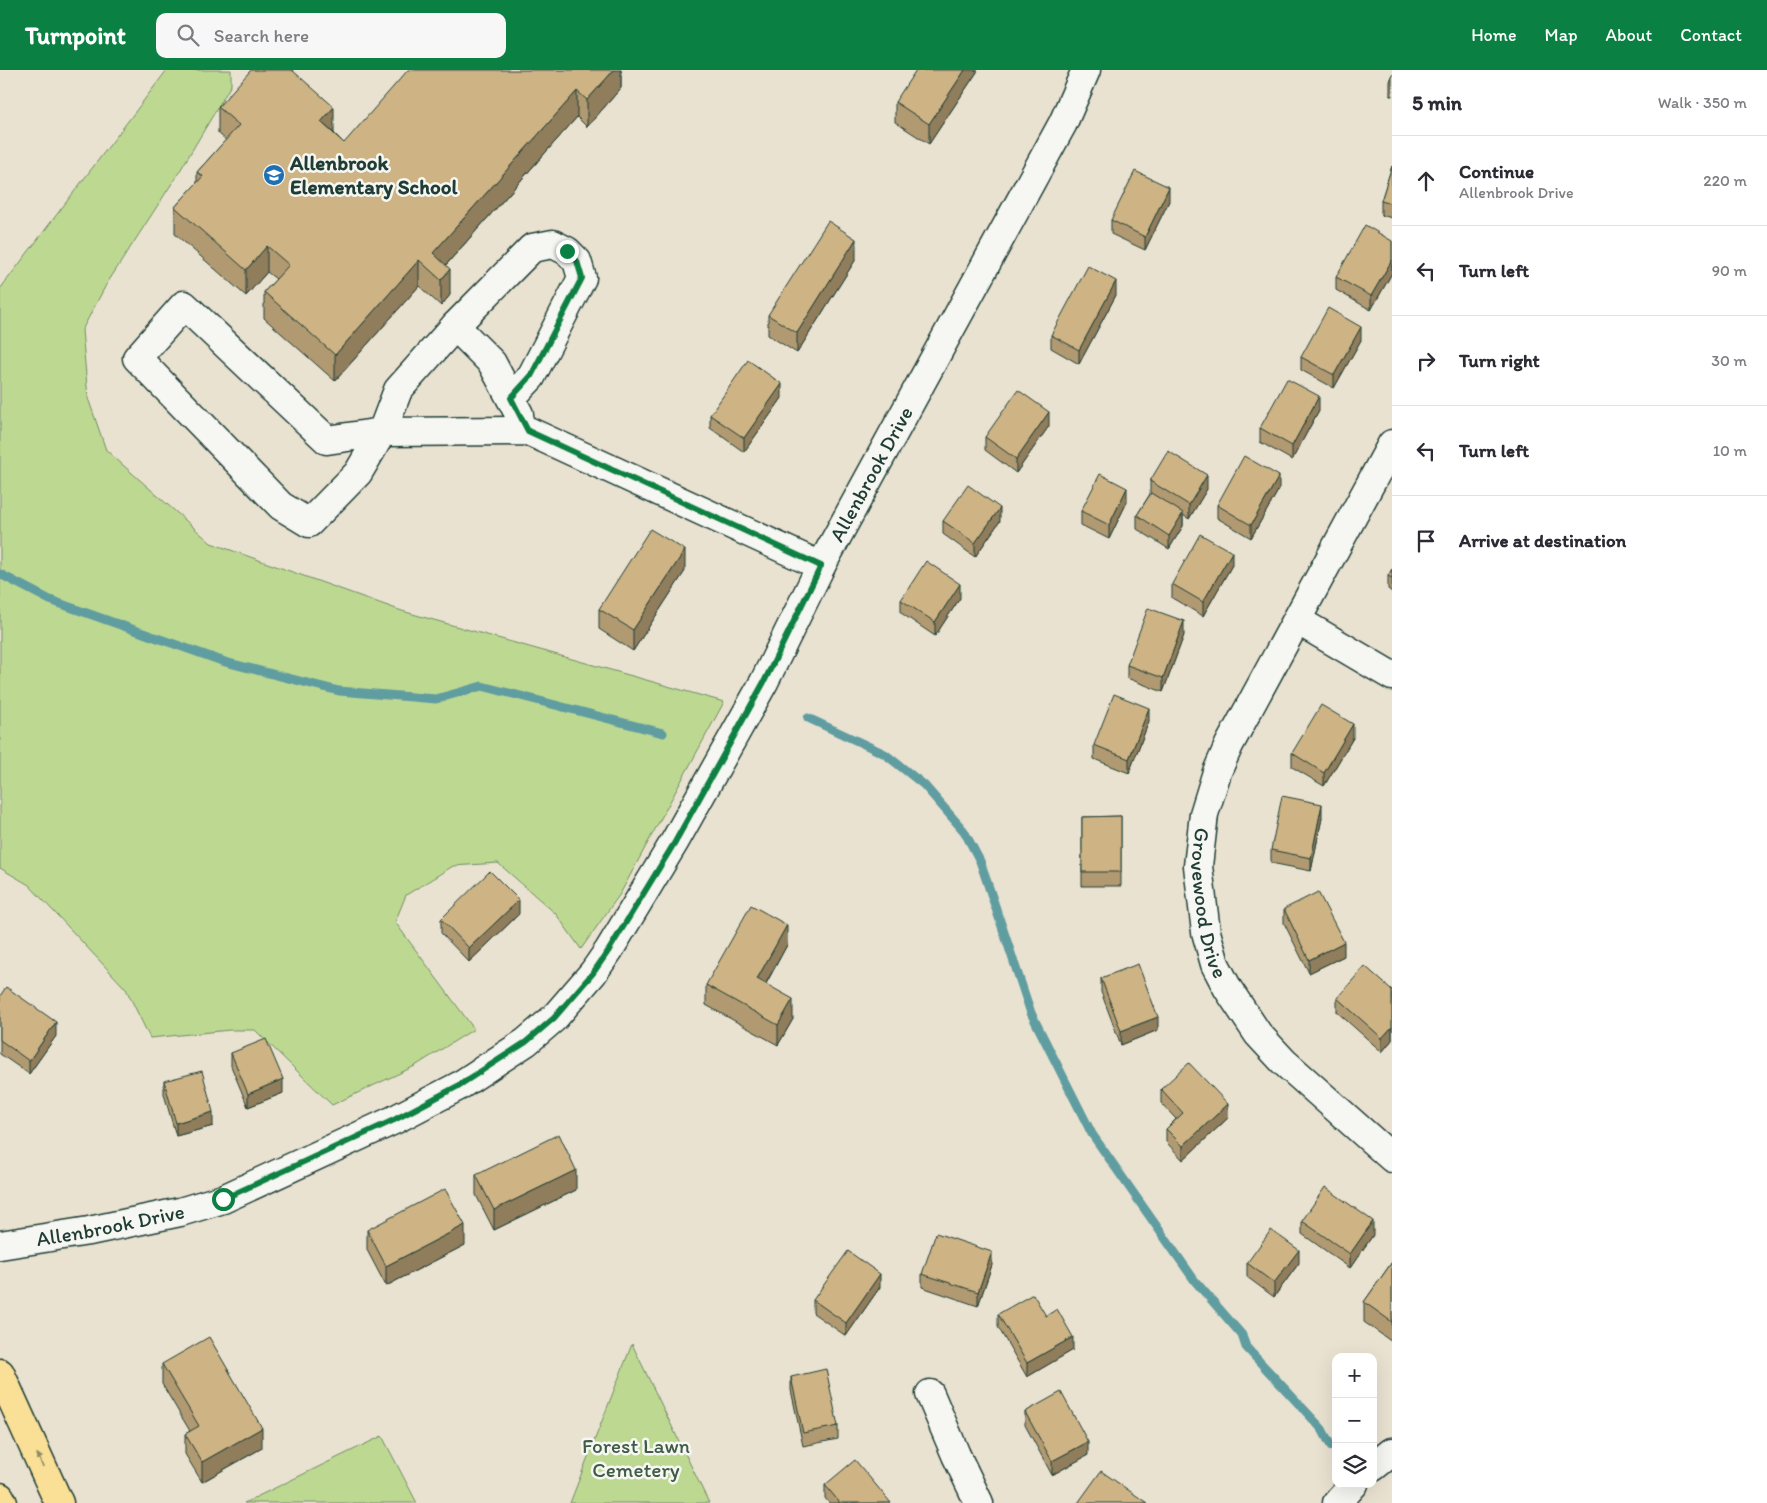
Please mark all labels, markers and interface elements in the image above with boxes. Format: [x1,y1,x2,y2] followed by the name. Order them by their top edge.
[156,13,506,58] search box
[25,21,126,50] text: Turnpoint
[174,21,202,49] icon: search
[214,24,309,47] text: Search here
[1471,24,1517,46] text: Home
[1545,24,1578,46] text: Map
[1606,24,1652,46] text: About
[1680,24,1742,46] text: Contact
[1412,90,1462,115] text: 5 min
[1658,93,1747,112] text: Walk · 350 m
[289,150,459,200] place label: Allenbrook Elementary School
[1459,160,1534,183] text: Continue
[262,163,286,187] school or university icon: Allenbrook Elementary School
[1412,167,1440,195] icon: ahead
[1703,171,1747,190] text: 220 m
[1459,183,1574,202] text: Allenbrook Drive
[556,240,579,263] route end
[1412,257,1440,285] icon: left
[1459,259,1529,282] text: Turn left
[1712,261,1747,280] text: 90 m
[1412,347,1440,375] icon: right
[1459,349,1540,372] text: Turn right
[1711,351,1747,370] text: 30 m
[824,402,918,546] street label: Allenbrook Drive
[1412,437,1440,465] icon: left
[1459,439,1529,462] text: Turn left
[1713,441,1747,460] text: 10 m
[1412,527,1440,555] icon: arrive
[1459,529,1626,552] text: Arrive at destination
[1186,826,1233,982] street label: Grovewood Drive
[212,1188,235,1211] route start
[34,1198,187,1251] street label: Allenbrook Drive
[1332,1353,1377,1488] map controls
[1332,1353,1377,1398] button: +
[1332,1398,1377,1443] button: −
[582,1433,690,1482] park label: Forest Lawn Cemetery
[1332,1443,1377,1488] button: layers
[35,1453,43,1467] one-way arrow

